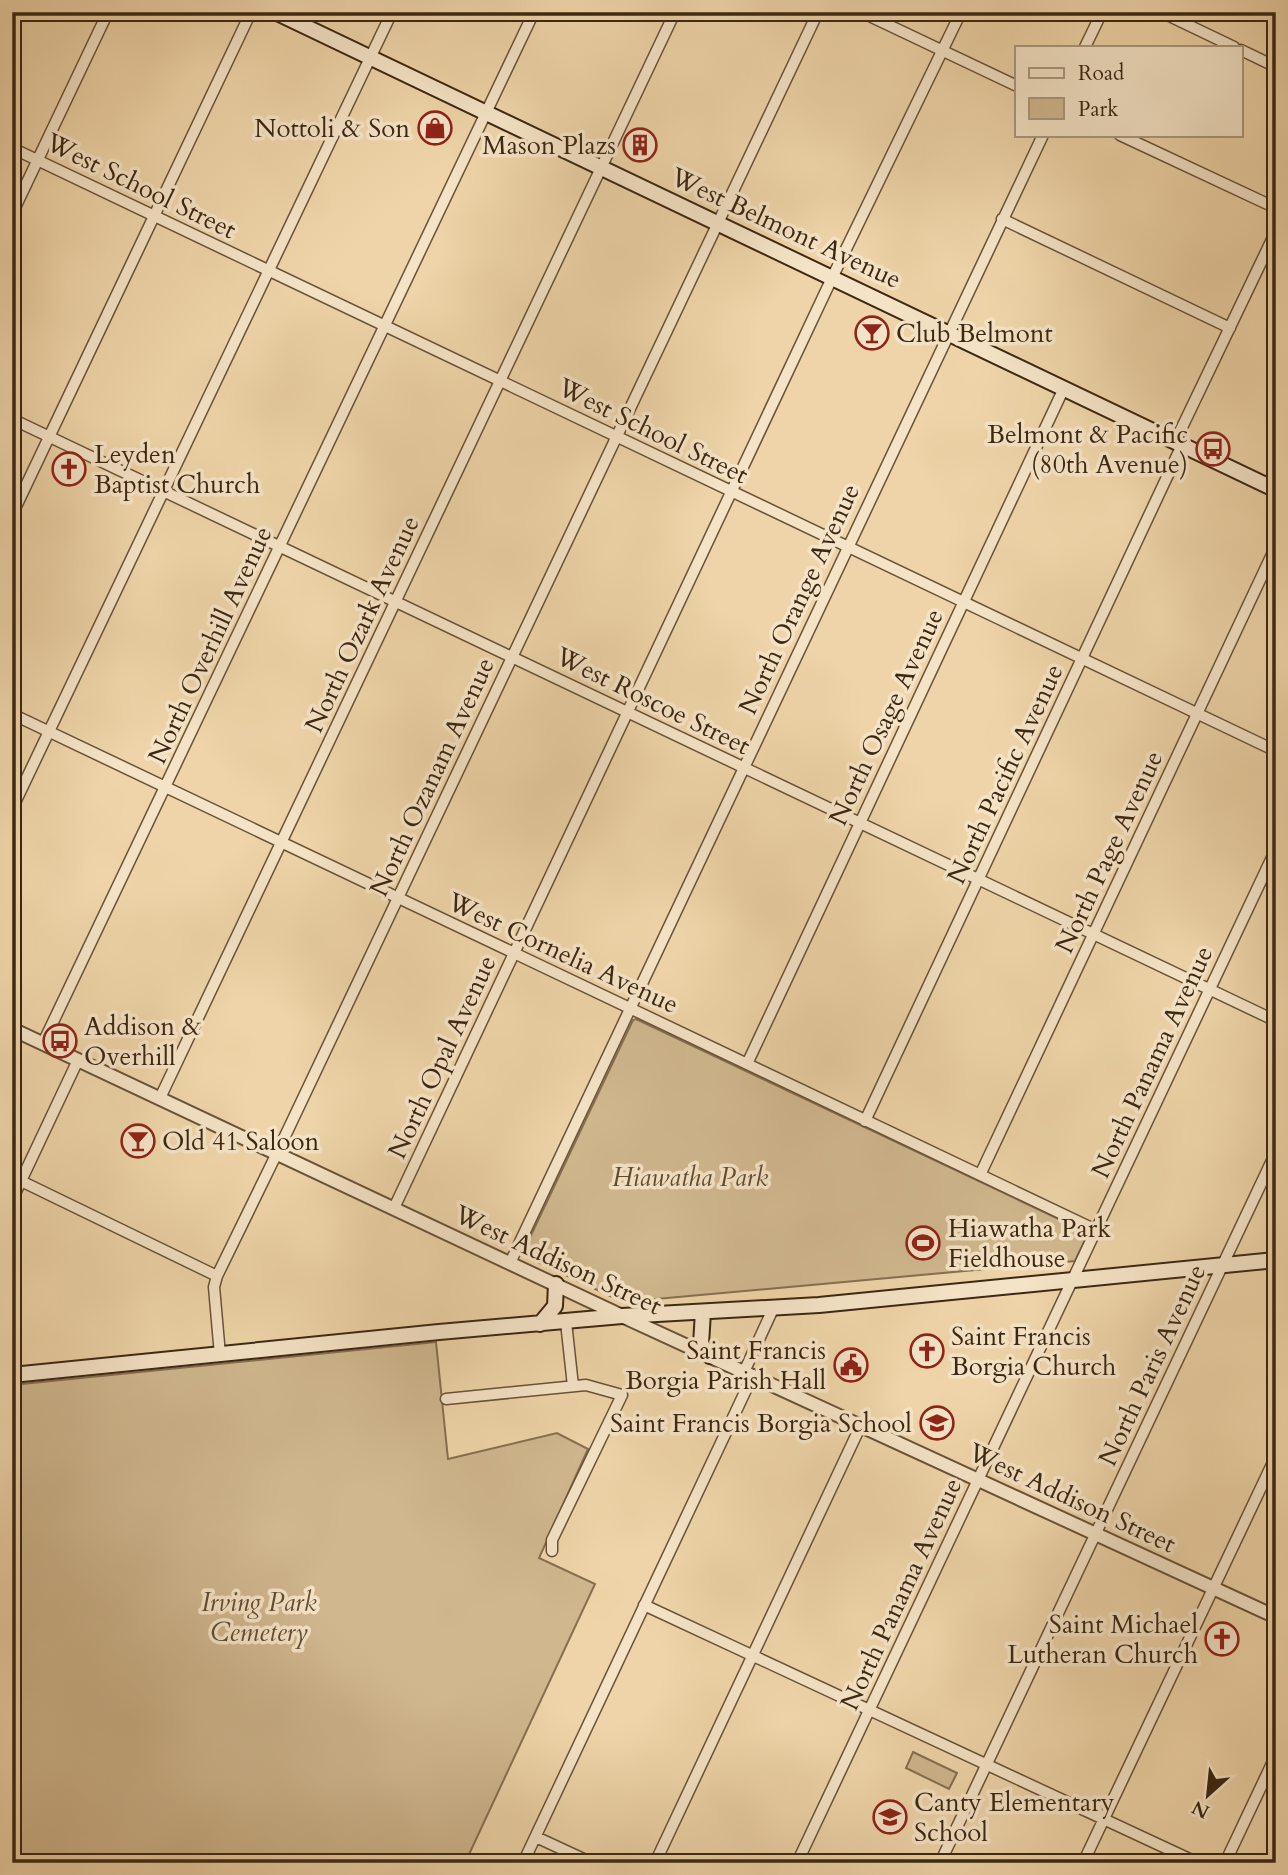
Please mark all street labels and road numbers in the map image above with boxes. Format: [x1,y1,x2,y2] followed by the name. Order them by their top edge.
[39,124,242,247] street label: West School Street
[664,159,907,297] street label: West Belmont Avenue
[551,369,754,492] street label: West School Street
[730,478,868,720] street label: North Orange Avenue
[296,510,428,738] street label: North Ozark Avenue
[140,521,280,769] street label: North Overhill Avenue
[820,603,952,831] street label: North Osage Avenue
[549,638,756,763] street label: West Roscoe Street
[361,652,503,902] street label: North Ozanam Avenue
[939,658,1071,890] street label: North Pacific Avenue
[1047,745,1171,959] street label: North Page Avenue
[441,884,684,1022] street label: West Cornelia Avenue
[1083,940,1221,1184] street label: North Panama Avenue
[380,950,504,1164] street label: North Opal Avenue
[448,1196,667,1323] street label: West Addison Street
[1090,1259,1214,1471] street label: North Paris Avenue
[962,1434,1181,1561] street label: West Addison Street
[832,1472,970,1716] street label: North Panama Avenue

